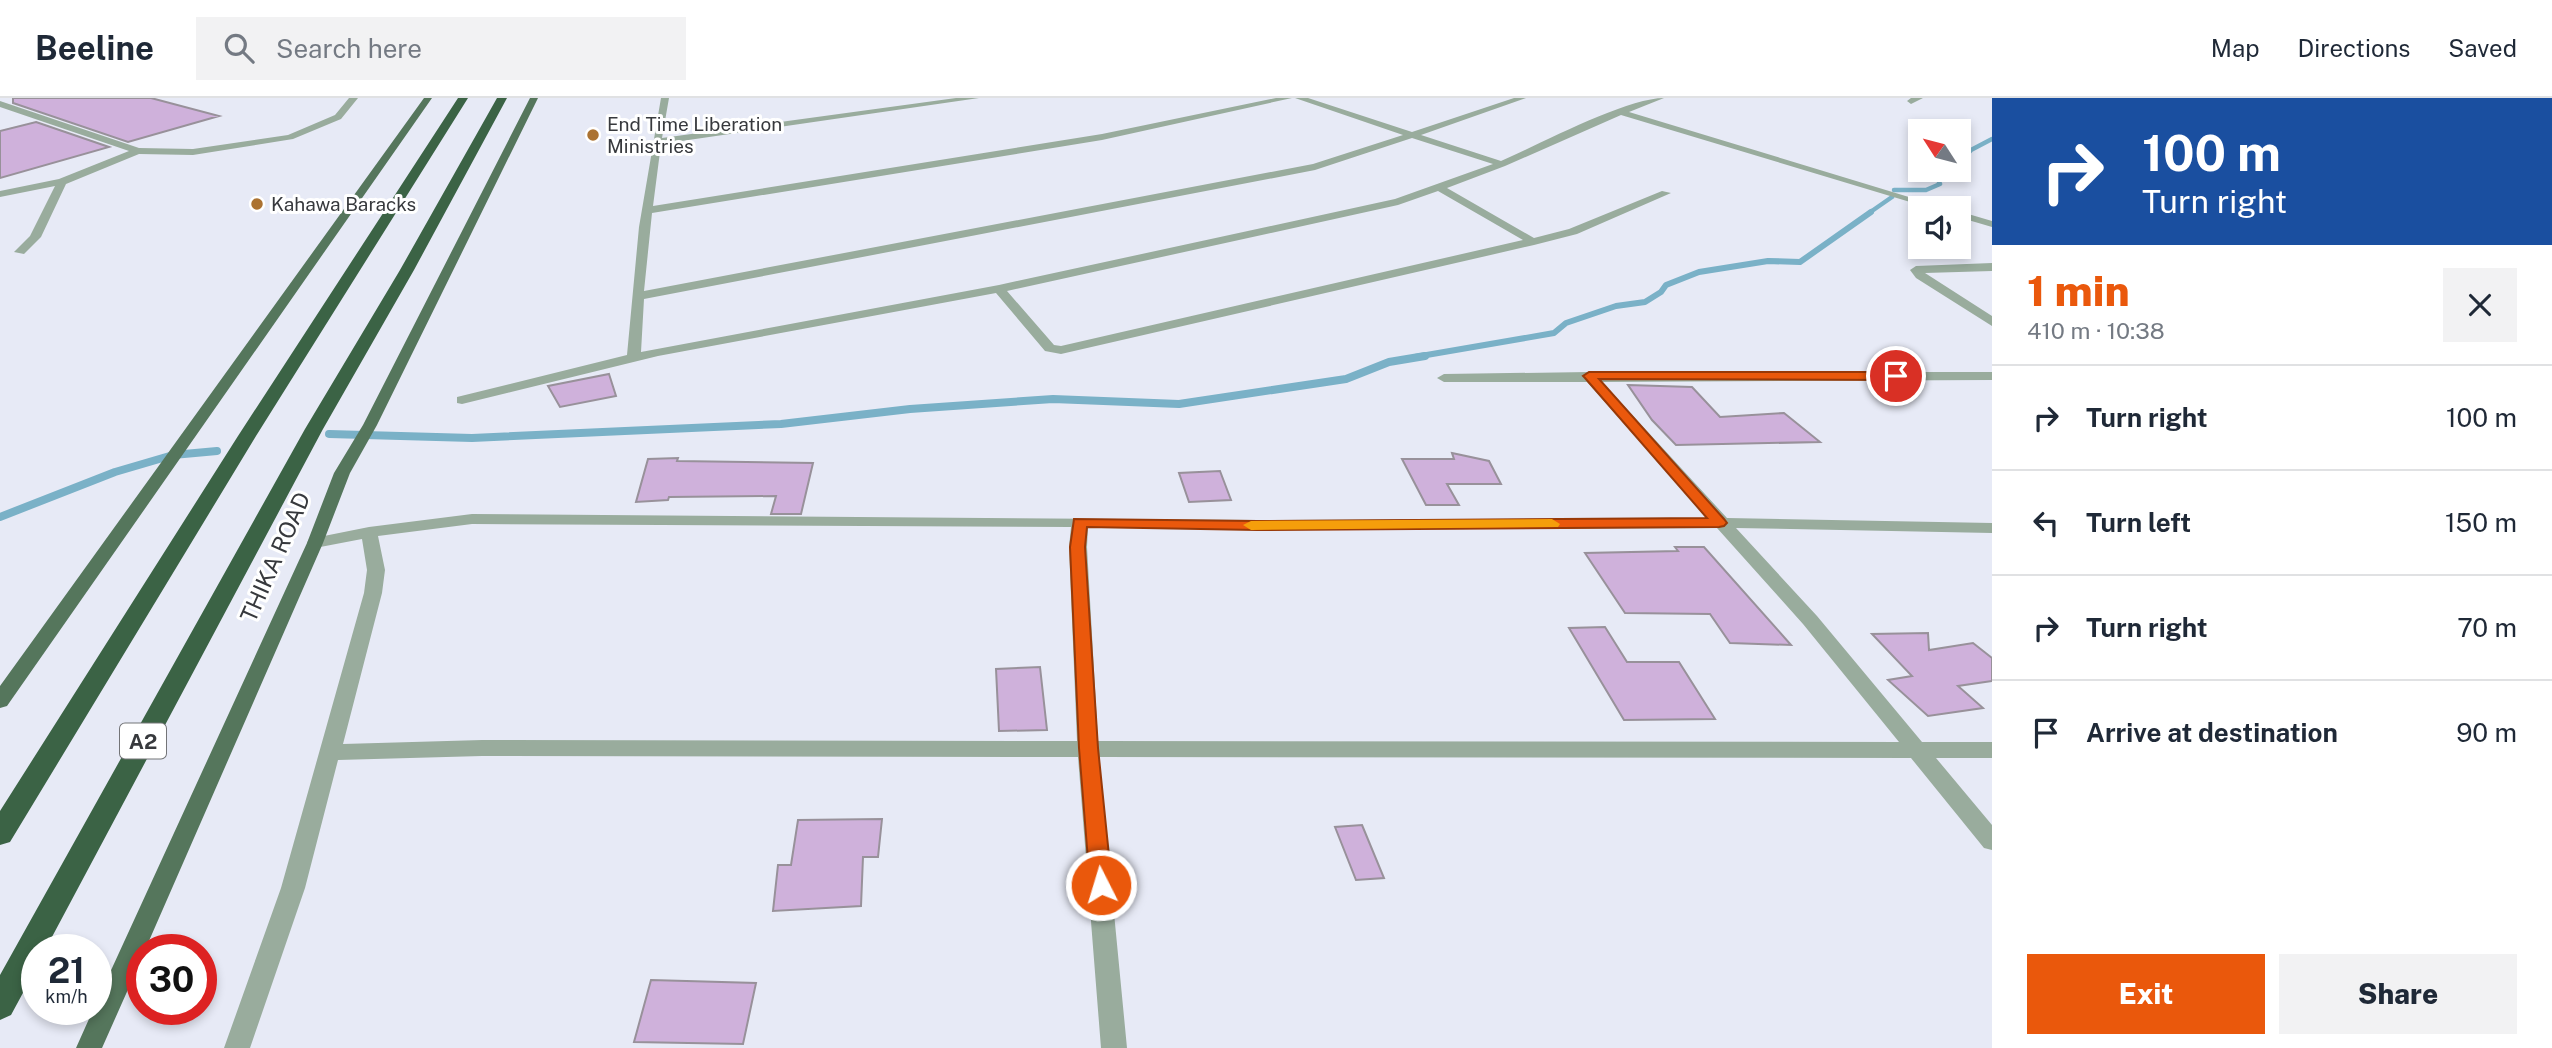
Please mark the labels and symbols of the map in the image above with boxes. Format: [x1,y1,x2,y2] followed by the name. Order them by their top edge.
[607,113,782,157] place label: End Time Liberation Ministries
[1908,119,1970,182] north arrow
[585,127,601,143] marker: End Time Liberation Ministries
[271,193,416,215] place label: Kahawa Baracks
[249,196,265,212] marker: Kahawa Baracks
[1866,346,1926,406] pin
[234,488,316,626] street label: THIKA ROAD
[120,724,166,758] road number: A2
[1064,848,1138,922] position arrow
[126,934,217,1025] speed limit sign: 30

